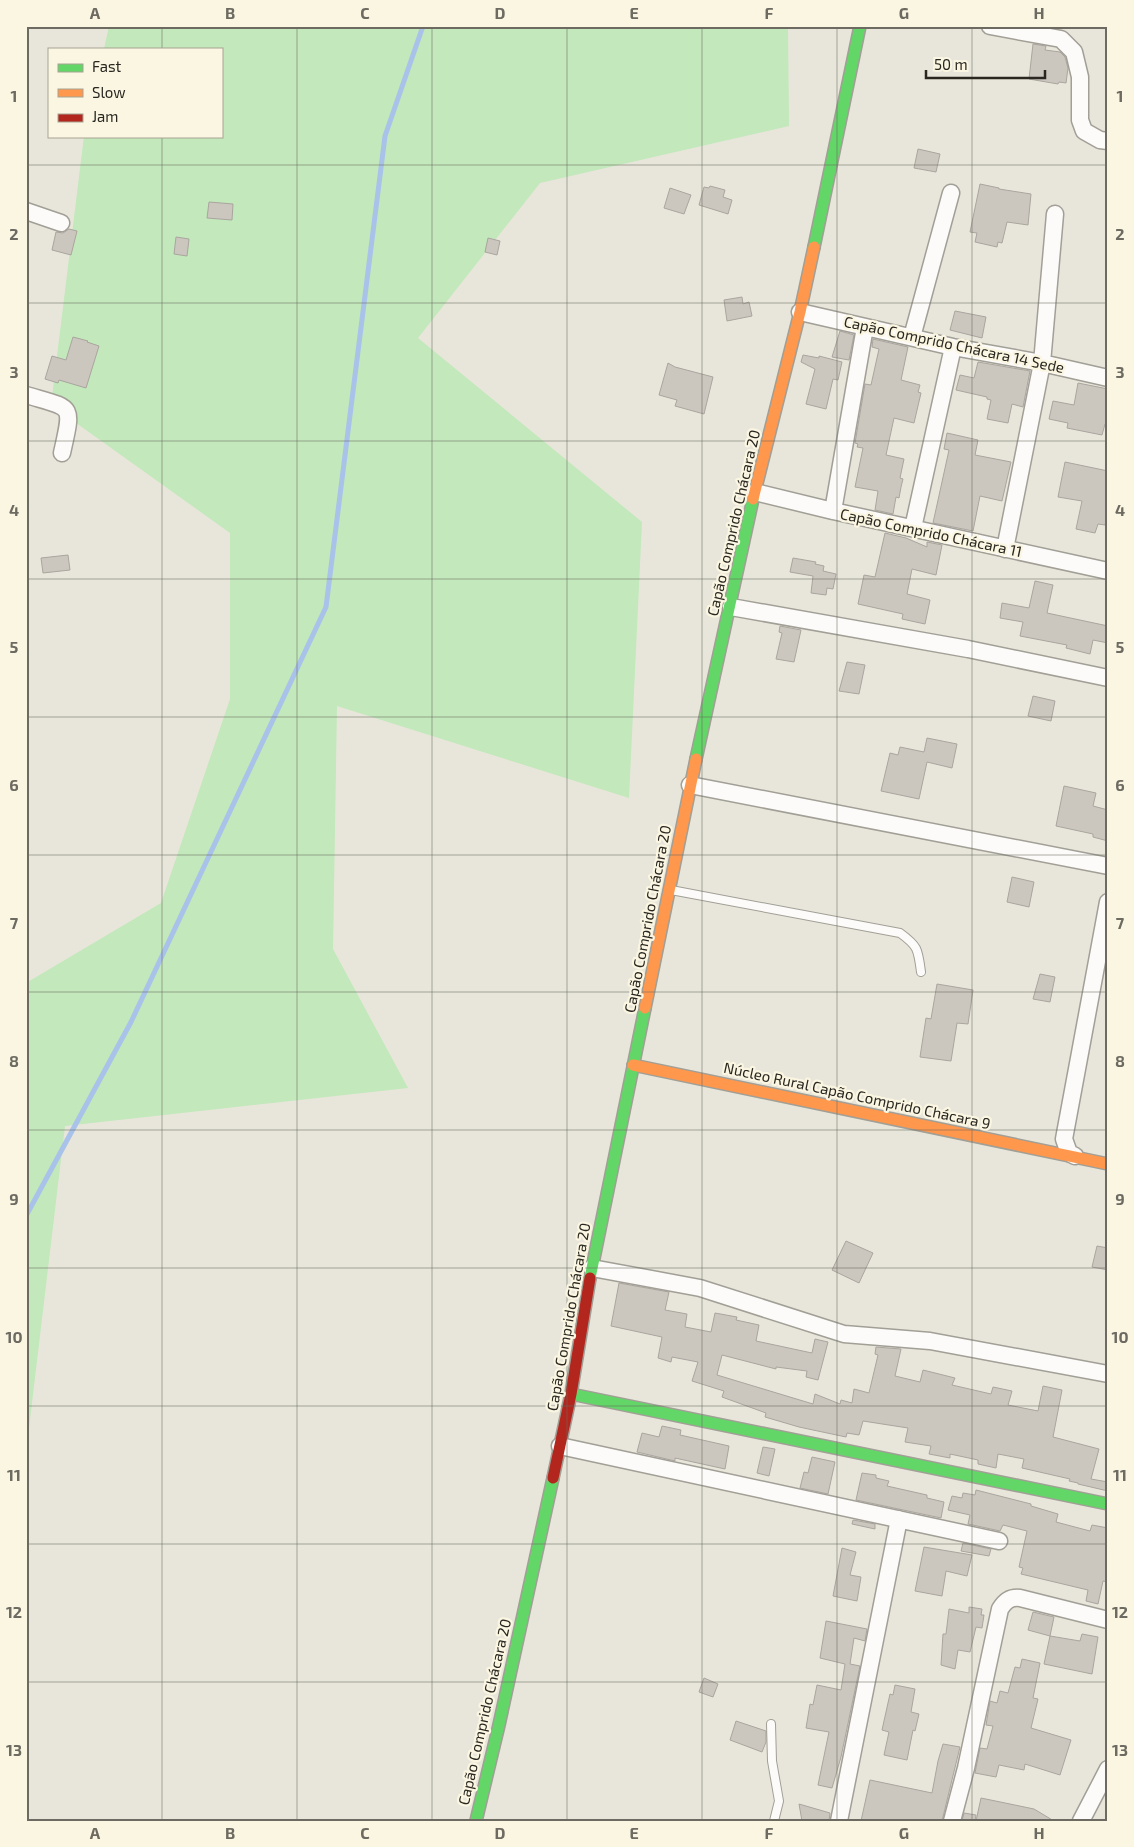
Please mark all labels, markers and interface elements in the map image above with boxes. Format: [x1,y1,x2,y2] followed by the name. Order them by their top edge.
[90,3,101,22] text: A
[225,3,235,22] text: B
[360,3,370,22] text: C
[495,3,506,22] text: D
[629,3,639,22] text: E
[765,3,774,22] text: F
[899,3,909,22] text: G
[1033,3,1045,22] text: H
[48,48,222,138] legend
[926,48,1045,80] scale bar
[934,55,968,73] text: 50 m
[92,57,122,75] text: Fast
[92,83,126,101] text: Slow
[11,86,17,105] text: 1
[1117,86,1123,105] text: 1
[92,107,118,125] text: Jam
[9,224,19,243] text: 2
[1115,224,1125,243] text: 2
[842,312,1066,376] street label: Capão Comprido Chácara 14 Sede
[9,362,19,381] text: 3
[1115,362,1125,381] text: 3
[703,428,763,618] street label: Capão Comprido Chácara 20
[9,500,19,519] text: 4
[1115,500,1125,519] text: 4
[839,504,1024,560] street label: Capão Comprido Chácara 11
[10,637,19,656] text: 5
[1116,637,1125,656] text: 5
[9,775,19,794] text: 6
[1115,775,1125,794] text: 6
[620,823,674,1014] street label: Capão Comprido Chácara 20
[10,913,19,932] text: 7
[1116,913,1125,932] text: 7
[9,1051,19,1070] text: 8
[1115,1051,1125,1070] text: 8
[722,1058,992,1132] street label: Núcleo Rural Capão Comprido Chácara 9
[9,1189,19,1208] text: 9
[1115,1189,1125,1208] text: 9
[543,1221,593,1412] street label: Capão Comprido Chácara 20
[5,1327,23,1346] text: 10
[1111,1327,1129,1346] text: 10
[7,1465,21,1484] text: 11
[1113,1465,1127,1484] text: 11
[6,1602,22,1621] text: 12
[1112,1602,1128,1621] text: 12
[454,1617,514,1807] street label: Capão Comprido Chácara 20
[6,1740,22,1759] text: 13
[1112,1740,1128,1759] text: 13
[90,1823,101,1842] text: A
[225,1823,235,1842] text: B
[360,1823,370,1842] text: C
[495,1823,506,1842] text: D
[629,1823,639,1842] text: E
[765,1823,774,1842] text: F
[899,1823,909,1842] text: G
[1033,1823,1045,1842] text: H

